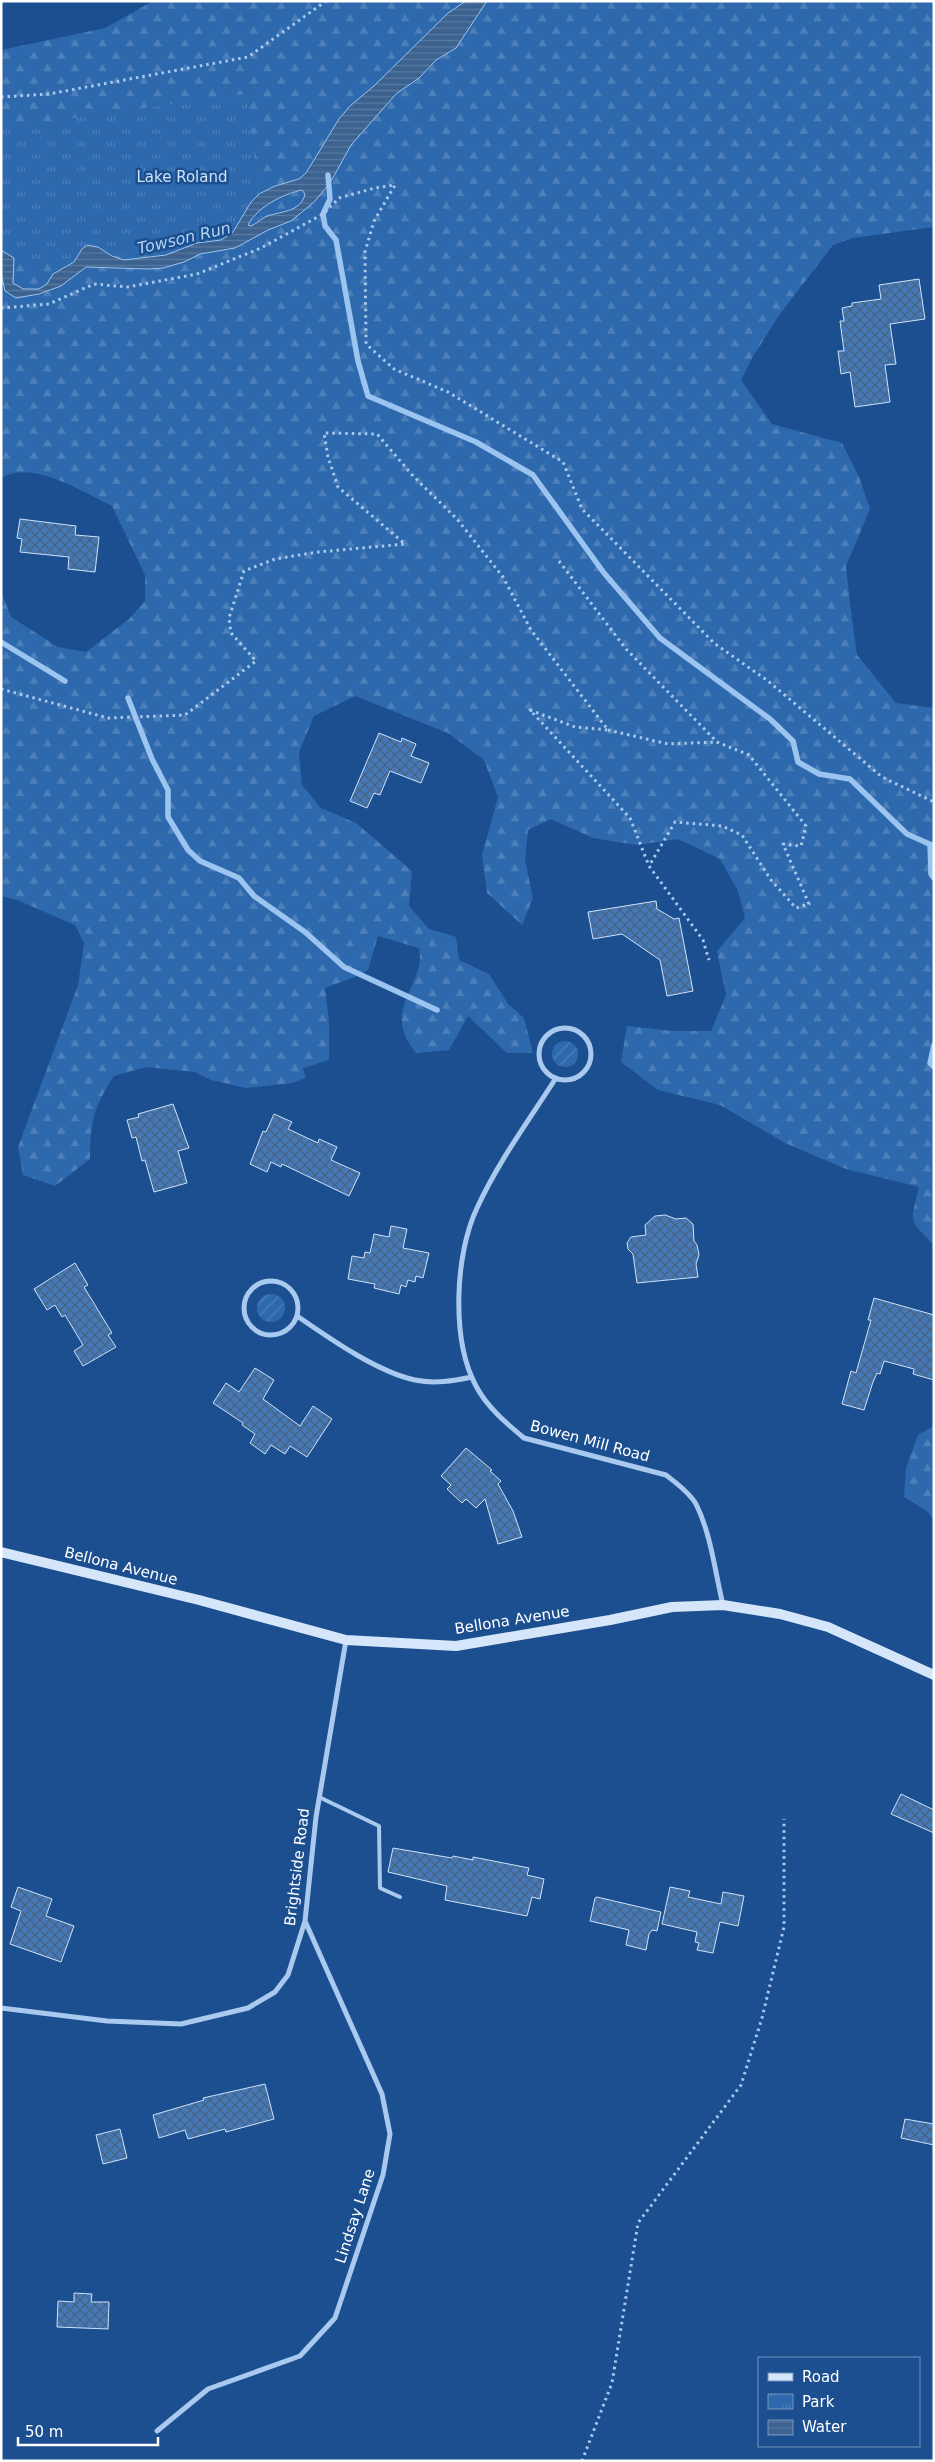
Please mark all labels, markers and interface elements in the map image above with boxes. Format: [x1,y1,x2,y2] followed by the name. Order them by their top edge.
[136,168,228,186] park label: Lake Roland
[135,218,233,258] water label: Towson Run
[528,1416,652,1466] street label: Bowen Mill Road
[62,1543,180,1589] street label: Bellona Avenue
[453,1602,571,1638] street label: Bellona Avenue
[281,1807,313,1927] street label: Brightside Road
[331,2166,379,2266] street label: Lindsay Lane
[758,2357,920,2447] legend
[802,2368,840,2386] text: Road
[802,2393,835,2411] text: Park
[18,2414,158,2446] scale bar
[802,2418,847,2436] text: Water
[25,2423,63,2441] text: 50 m

